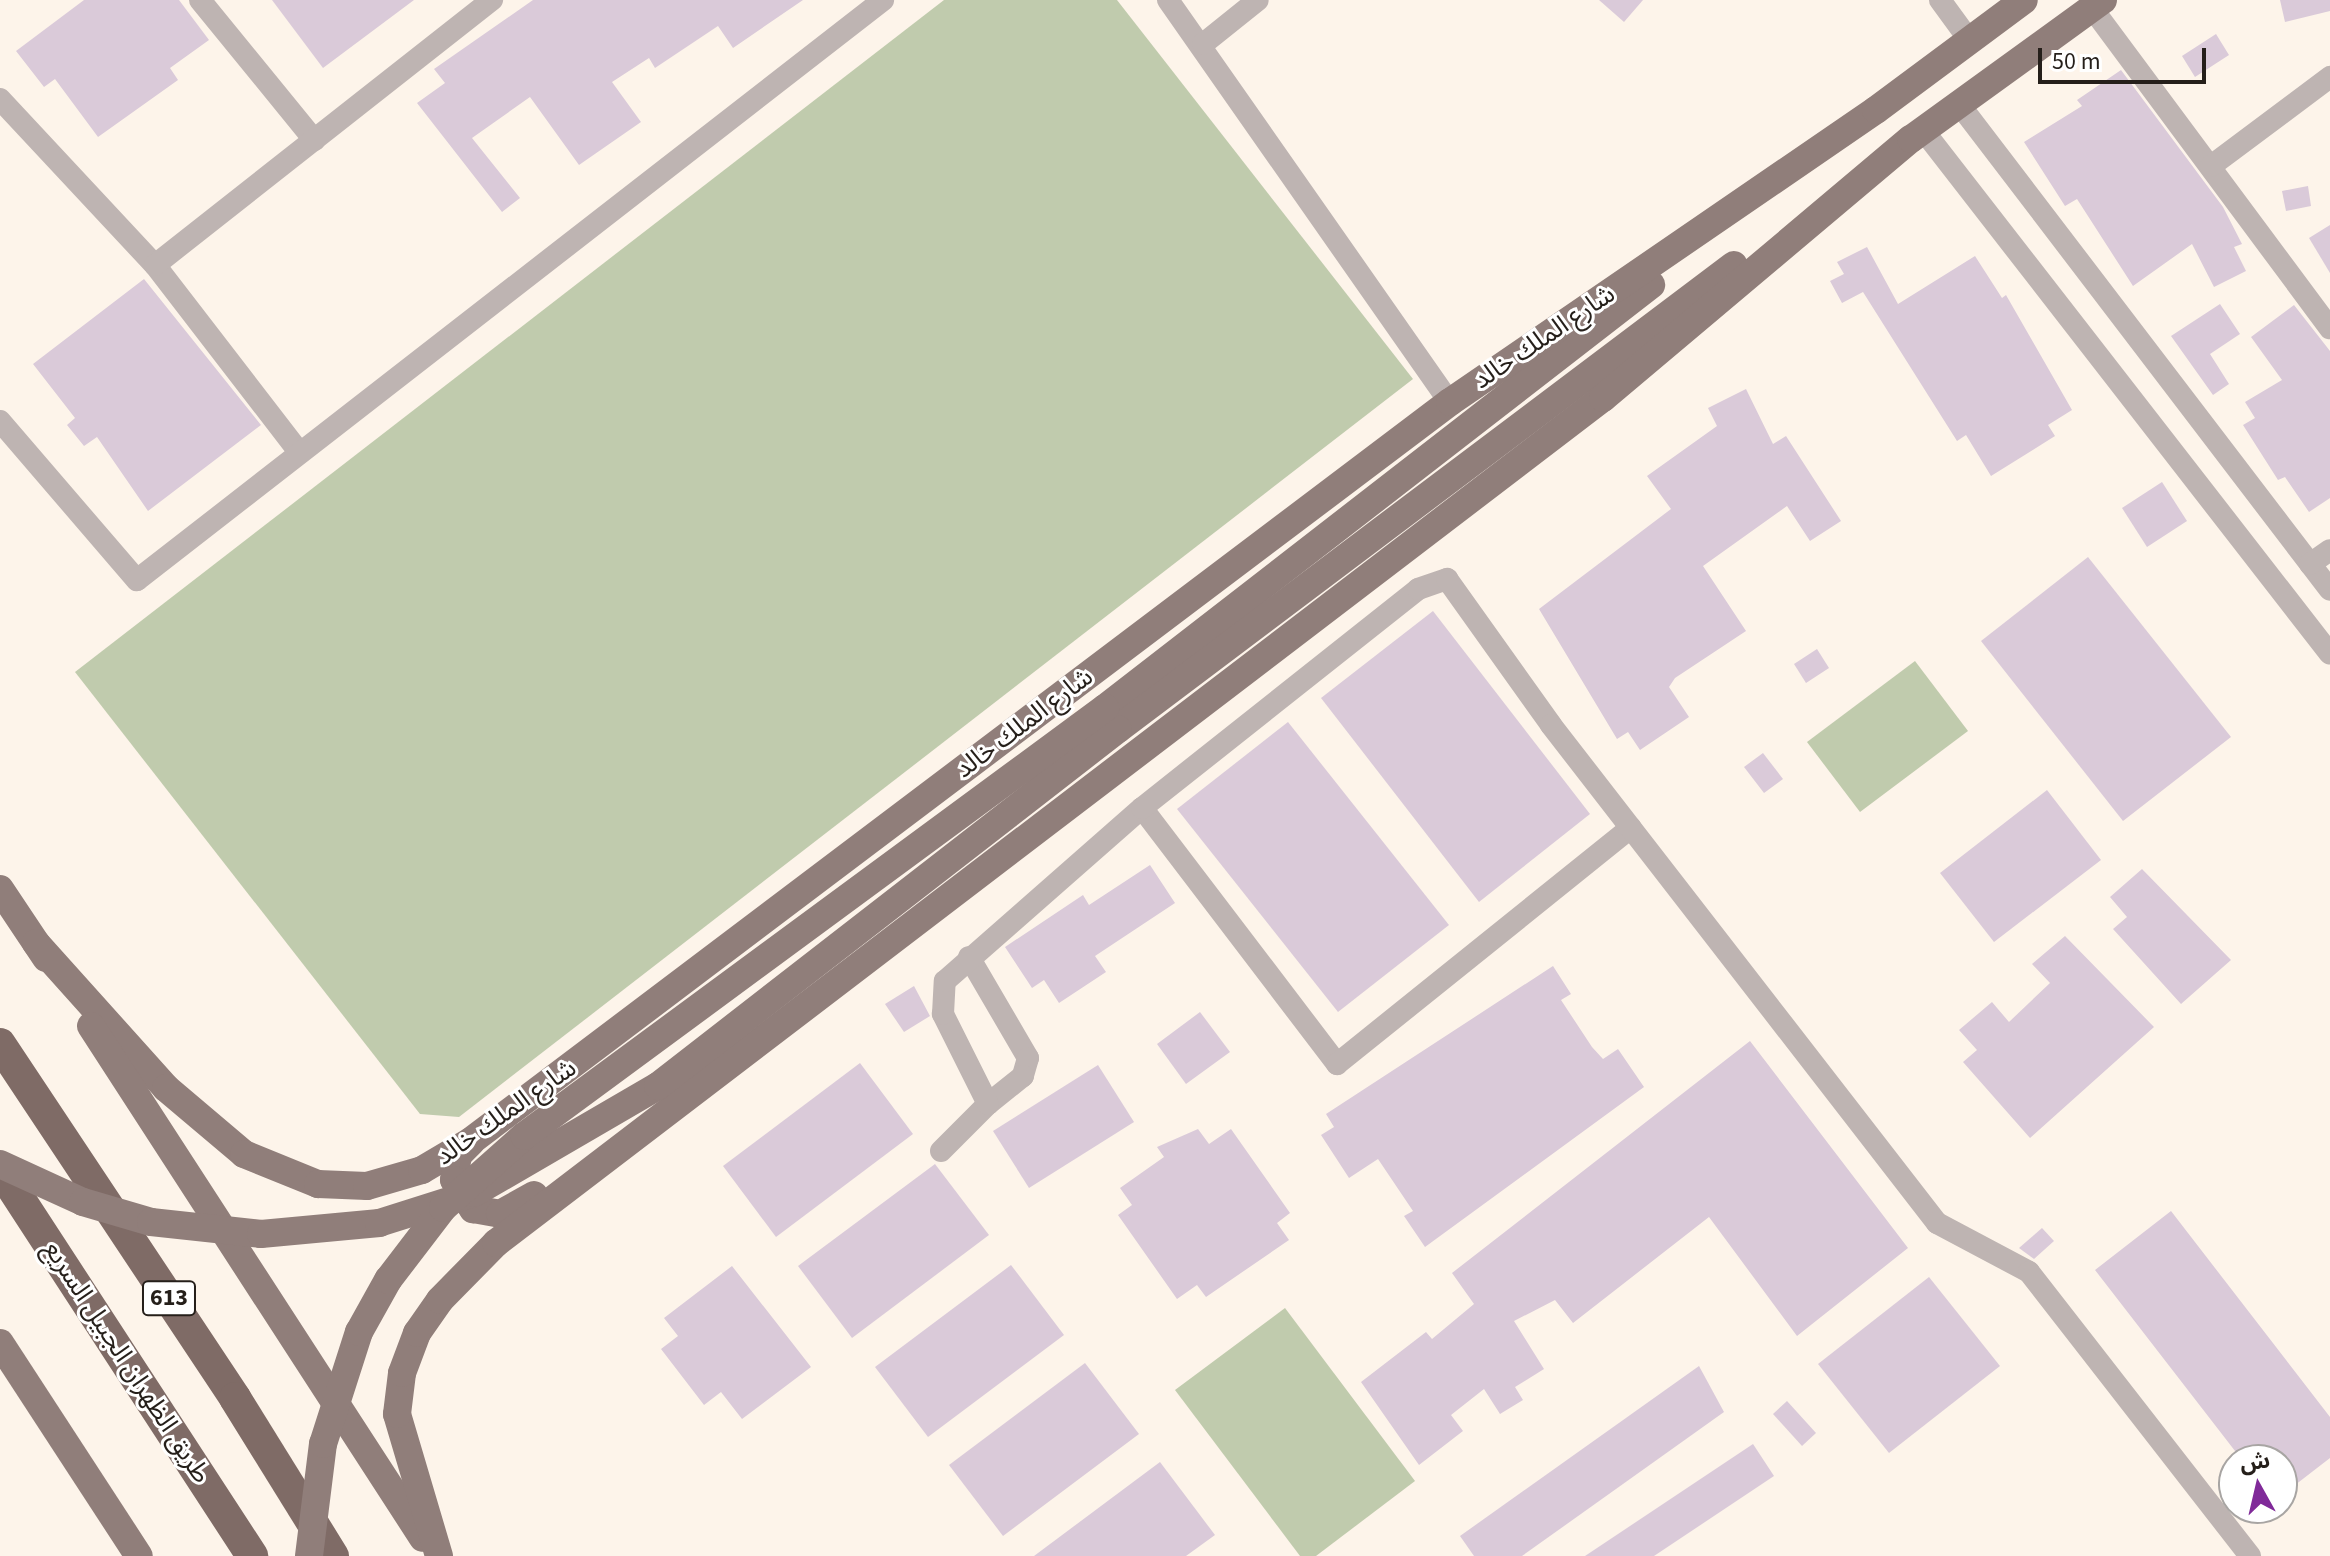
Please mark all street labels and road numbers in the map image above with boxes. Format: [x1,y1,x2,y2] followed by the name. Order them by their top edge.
[1467,278,1621,396] street label: شارع الملك خالد
[949,661,1099,785] street label: شارع الملك خالد
[430,1052,582,1172] street label: شارع الملك خالد
[37,1235,217,1489] street label: طريق الظهران الجبيل السريع
[141,1278,197,1318] road number: 613

